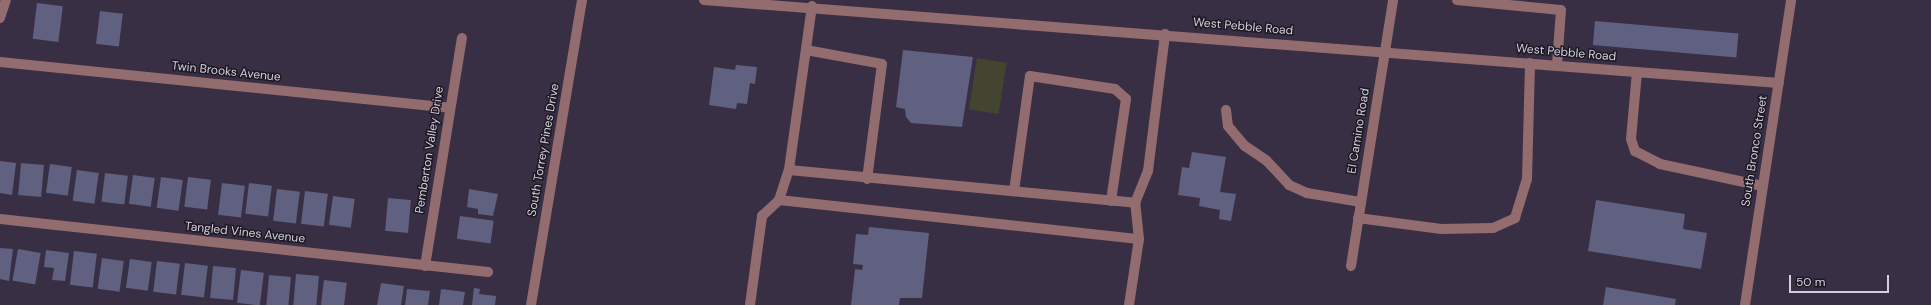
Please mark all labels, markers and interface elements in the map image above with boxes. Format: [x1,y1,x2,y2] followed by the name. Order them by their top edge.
[1192,15,1294,39] street label: West Pebble Road
[1515,41,1617,65] street label: West Pebble Road
[171,59,281,85] street label: Twin Brooks Avenue
[525,82,563,218] street label: South Torrey Pines Drive
[413,85,447,215] street label: Pemberton Valley Drive
[1345,87,1373,175] street label: El Camino Road
[1739,94,1771,208] street label: South Bronco Street
[184,220,306,246] street label: Tangled Vines Avenue
[1791,267,1891,293] scale bar
[1796,274,1825,290] text: 50 m

